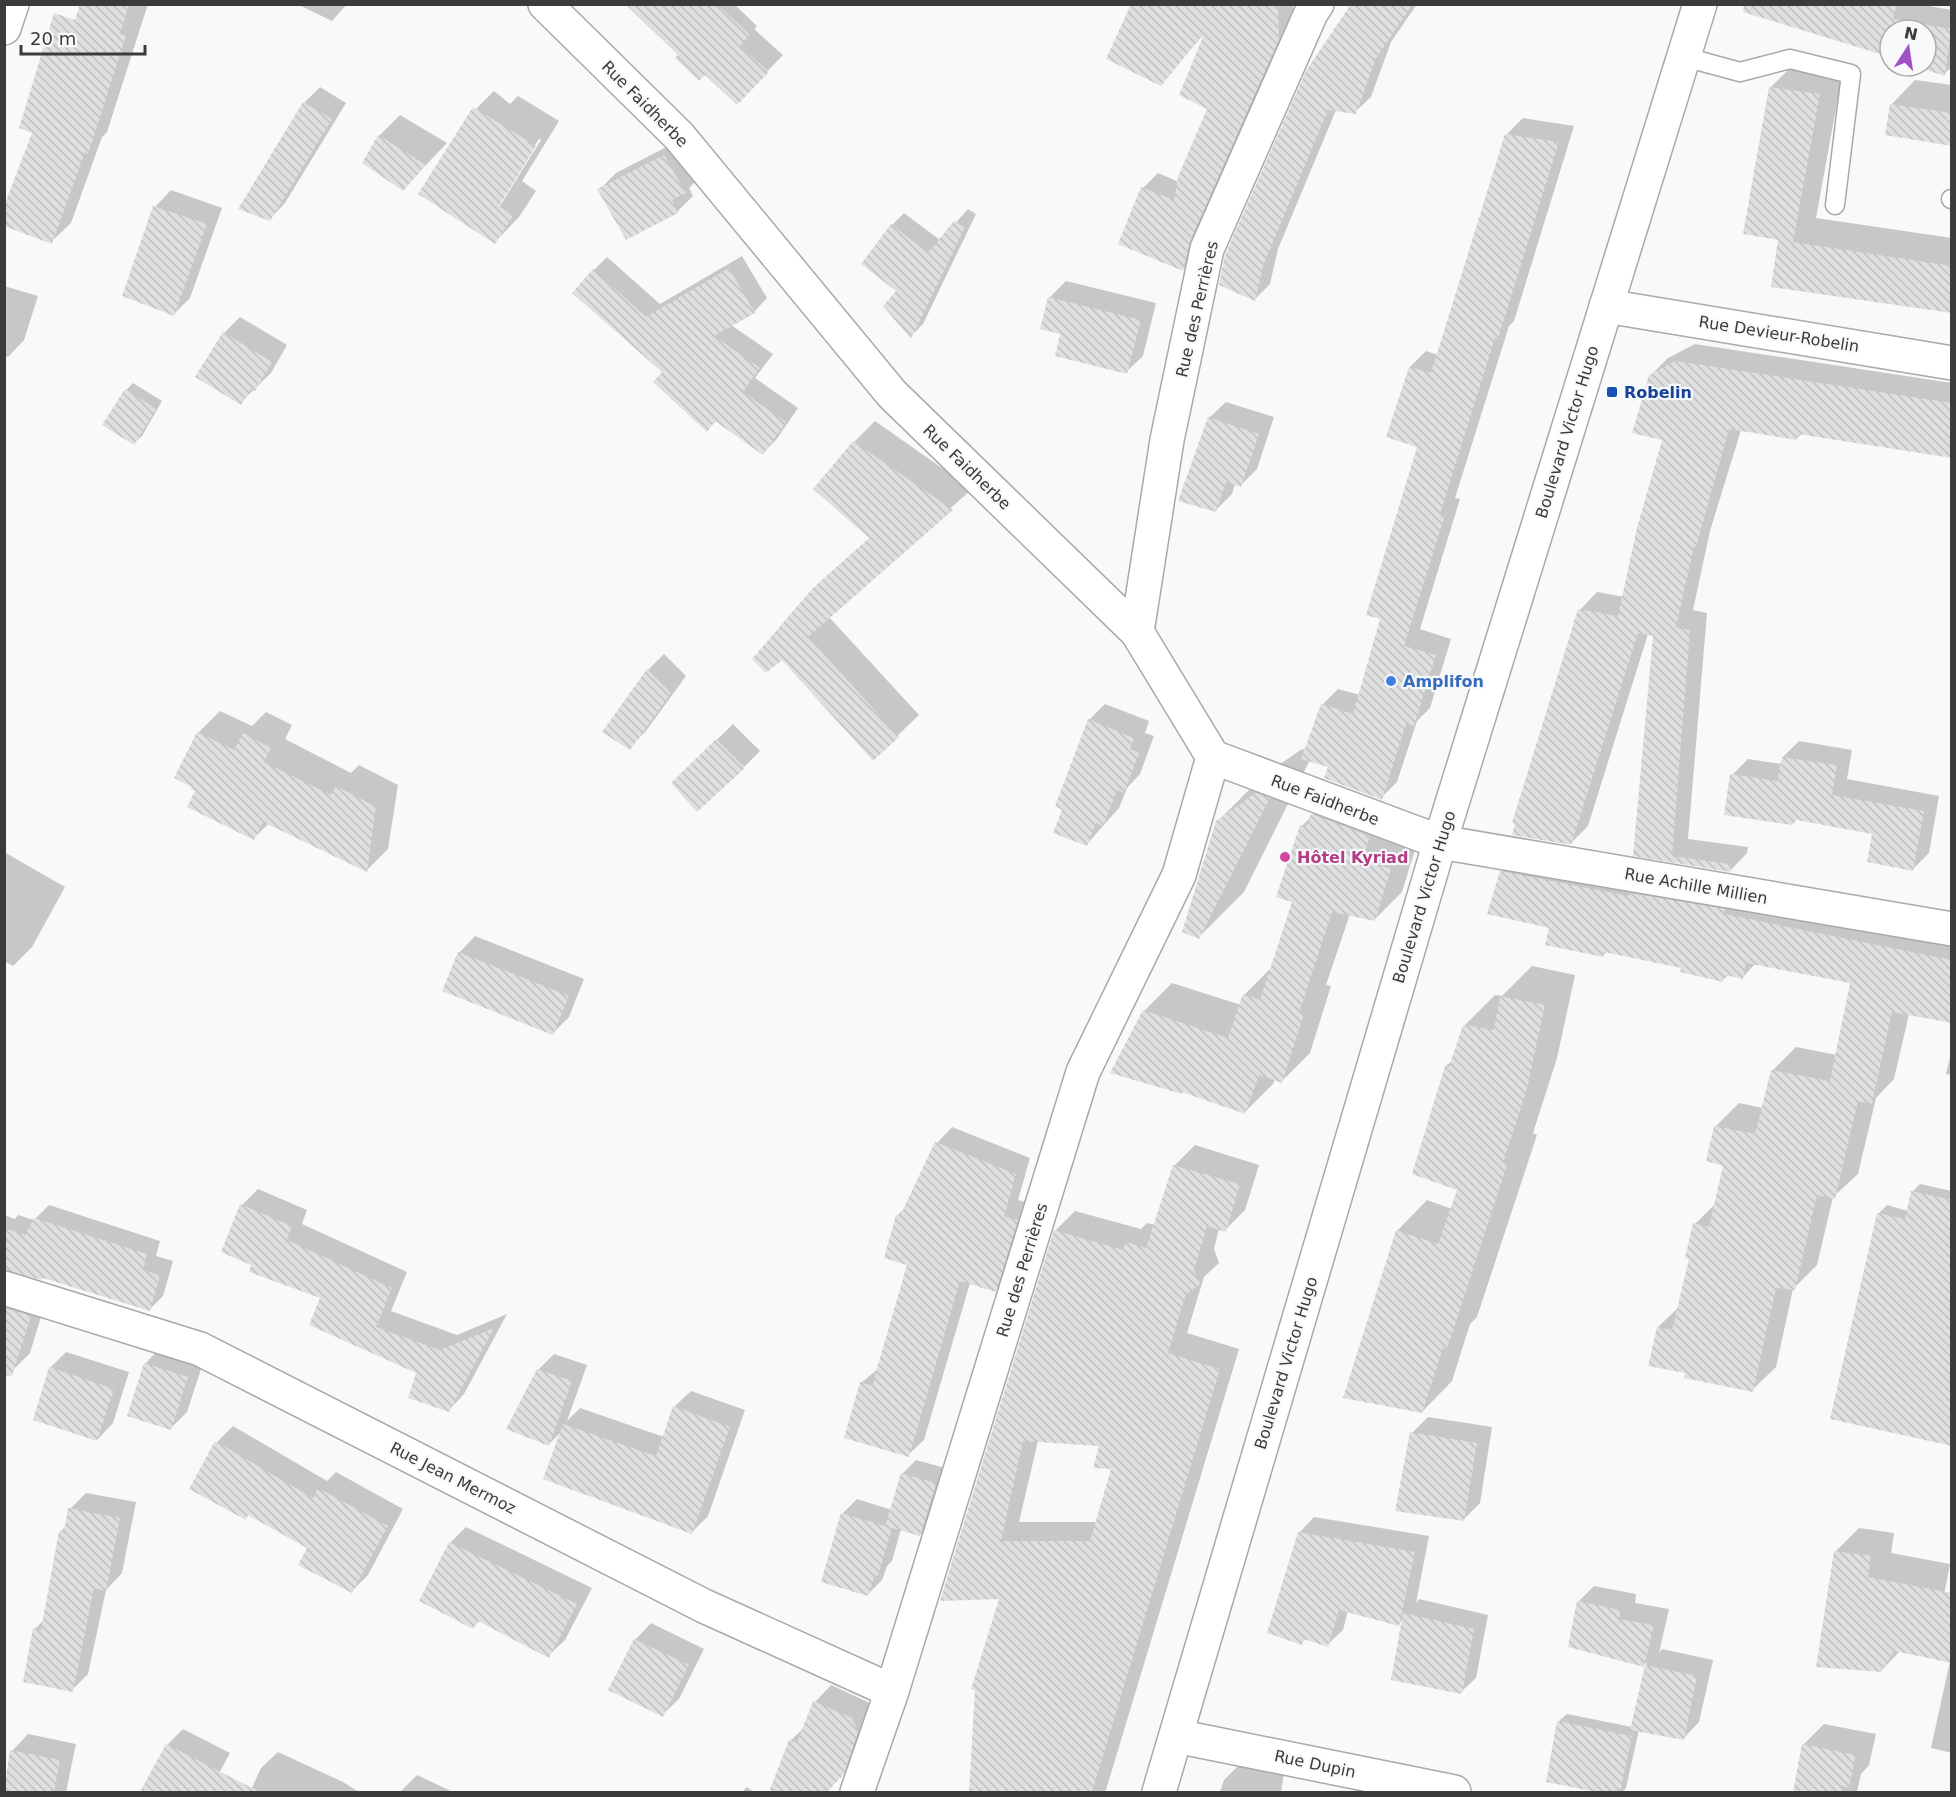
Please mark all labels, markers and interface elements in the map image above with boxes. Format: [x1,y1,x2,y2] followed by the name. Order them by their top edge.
[21,18,146,56] scale bar
[1878,18,1938,78] north arrow
[1902,23,1920,45] text: N
[30,28,76,49] text: 20 m
[598,57,692,151] street label: Rue Faidherbe
[1172,239,1222,379] street label: Rue des Perrières
[1697,312,1861,356] street label: Rue Devieur-Robelin
[1532,343,1602,521] street label: Boulevard Victor Hugo
[1624,383,1692,402] place label: Robelin
[1605,385,1619,399] marker: Robelin
[919,421,1015,513] street label: Rue Faidherbe
[1403,672,1484,691] place label: Amplifon
[1384,674,1398,688] marker: Amplifon
[1268,771,1382,829] street label: Rue Faidherbe
[1389,808,1459,986] street label: Boulevard Victor Hugo
[1297,848,1408,867] place label: Hôtel Kyriad
[1278,850,1292,864] marker: Hôtel Kyriad
[1623,864,1769,908] street label: Rue Achille Millien
[993,1201,1051,1339] street label: Rue des Perrières
[1251,1274,1321,1452] street label: Boulevard Victor Hugo
[387,1438,519,1518] street label: Rue Jean Mermoz
[1273,1746,1357,1782] street label: Rue Dupin

